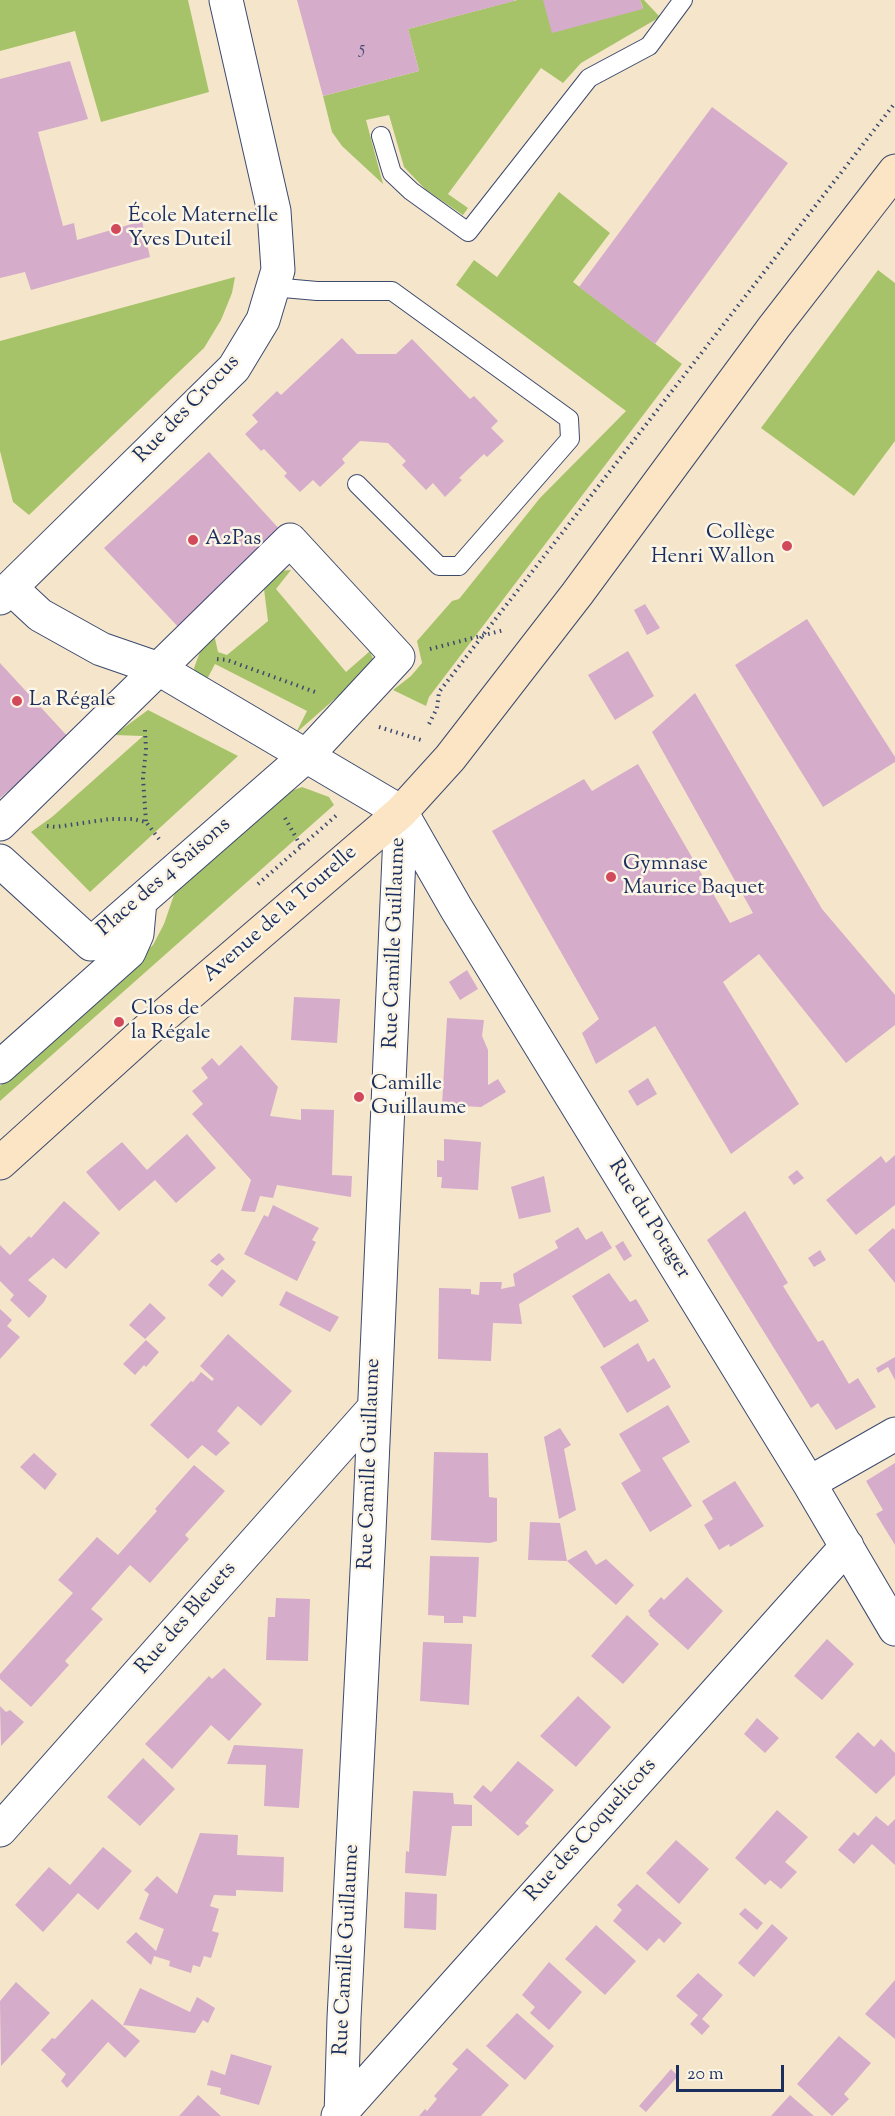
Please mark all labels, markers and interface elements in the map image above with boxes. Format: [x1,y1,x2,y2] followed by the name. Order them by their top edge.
[359,39,365,61] house number: 5
[128,204,278,254] place label: École Maternelle Yves Duteil
[109,222,123,236] marker: École Maternelle Yves Duteil
[130,351,246,469] street label: Rue des Crocus
[651,521,775,571] place label: Collège Henri Wallon
[205,527,261,553] place label: A2Pas
[186,533,200,547] marker: A2Pas
[780,539,794,553] marker: Collège Henri Wallon
[29,688,115,714] place label: La Régale
[10,694,24,708] marker: La Régale
[93,813,237,943] street label: Place des 4 Saisons
[380,837,412,1049] street label: Rue Camille Guillaume
[199,841,363,989] street label: Avenue de la Tourelle
[623,852,764,902] place label: Gymnase Maurice Baquet
[604,870,618,884] marker: Gymnase Maurice Baquet
[131,997,211,1047] place label: Clos de la Régale
[112,1015,126,1029] marker: Clos de la Régale
[371,1072,466,1122] place label: Camille Guillaume
[352,1090,366,1104] marker: Camille Guillaume
[601,1156,695,1284] street label: Rue du Potager
[355,1358,387,1570] street label: Rue Camille Guillaume
[131,1558,243,1680] street label: Rue des Bleuets
[521,1754,663,1908] street label: Rue des Coquelicots
[330,1844,366,2056] street label: Rue Camille Guillaume
[679,2053,787,2091] scale bar
[687,2062,724,2088] text: 20 m

